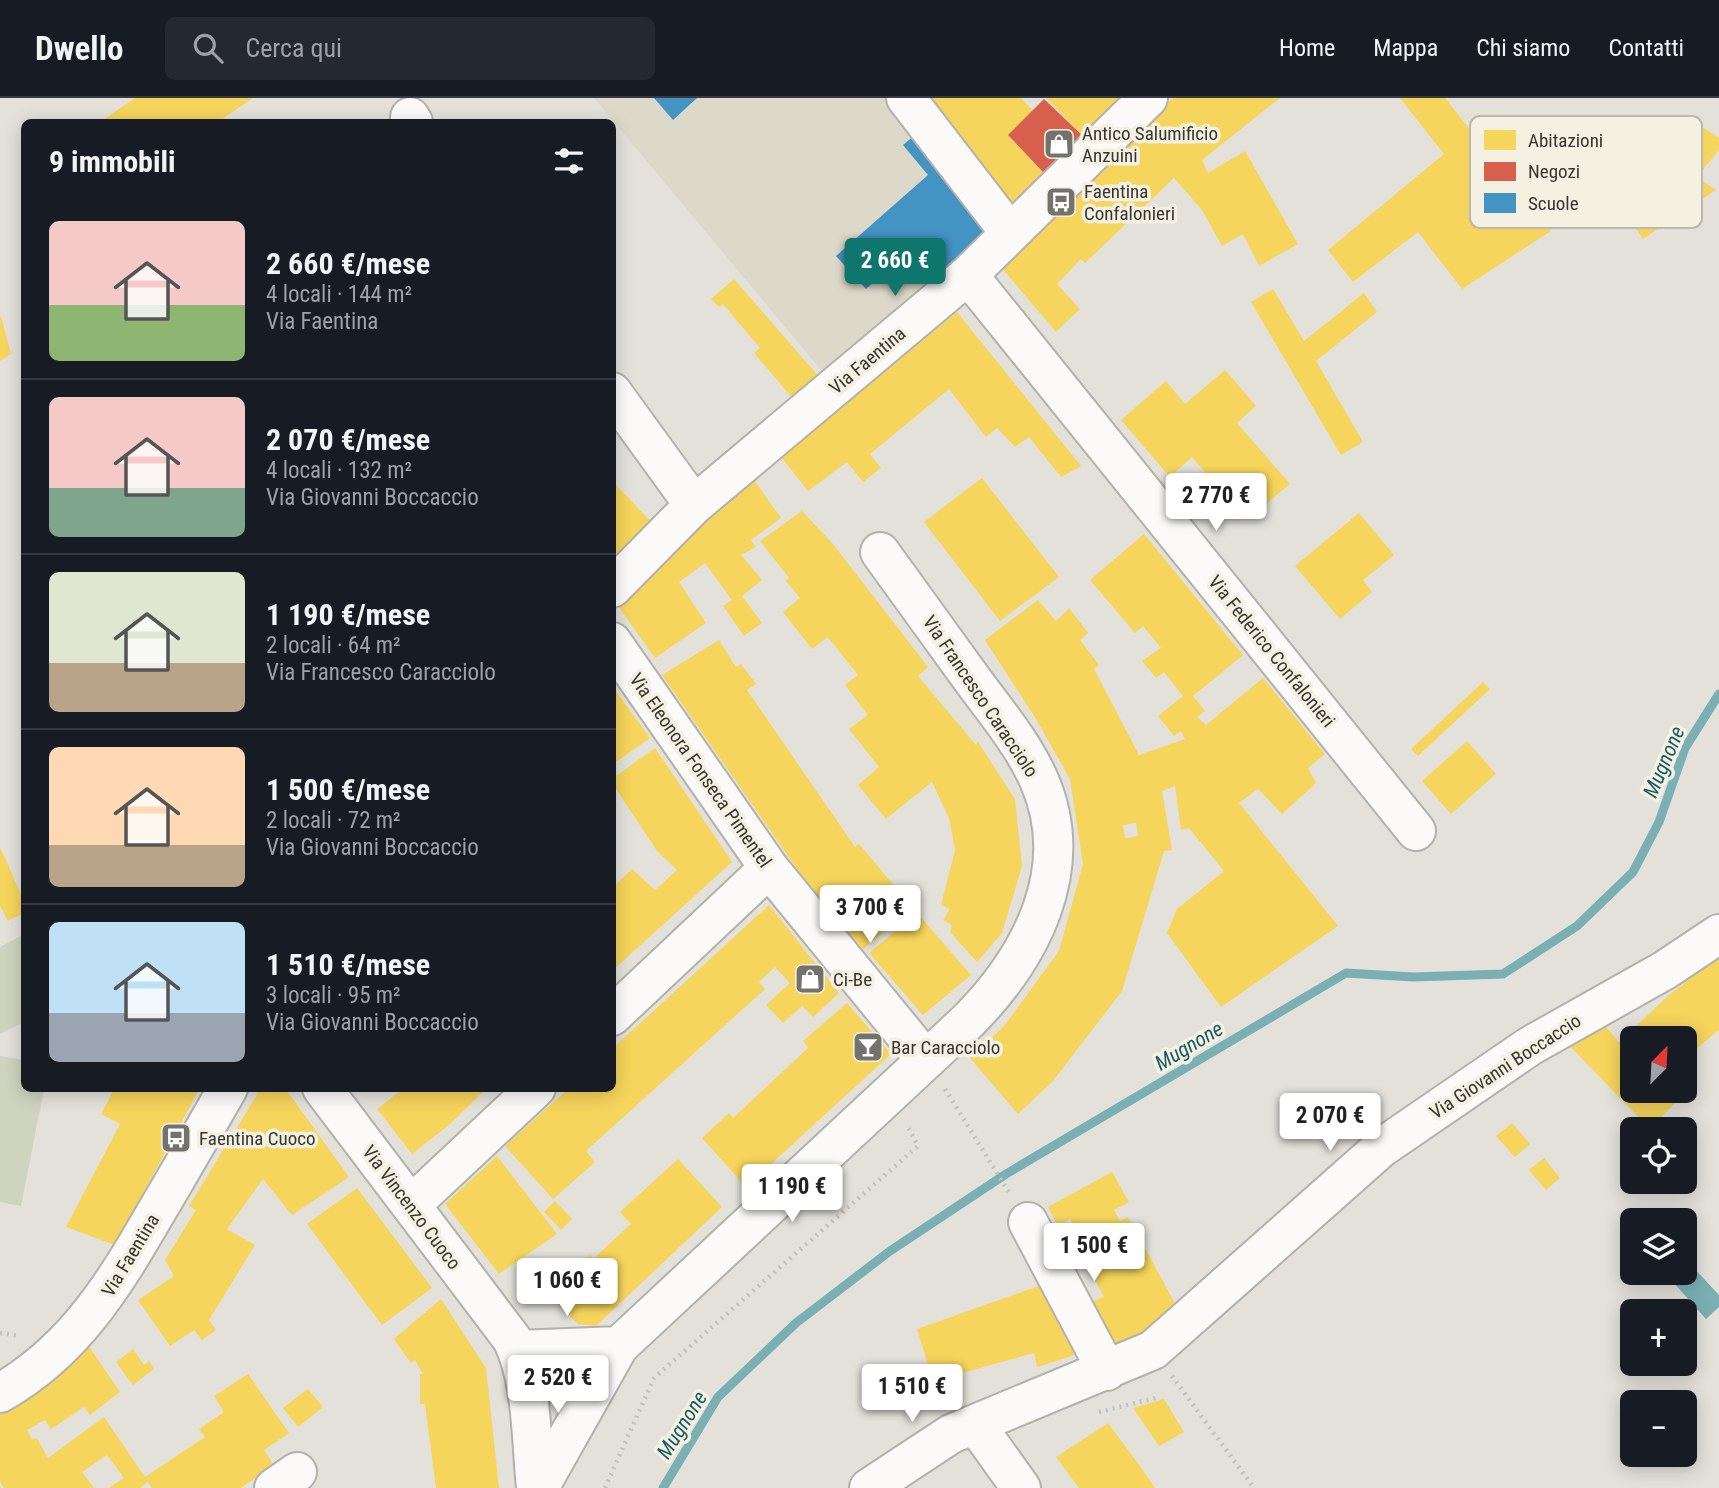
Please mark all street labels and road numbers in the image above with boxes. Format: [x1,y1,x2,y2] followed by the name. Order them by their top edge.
[824,322,910,399] street label: Via Faentina
[1203,571,1340,732] street label: Via Federico Confalonieri
[918,611,1043,781] street label: Via Francesco Caracciolo
[625,669,777,872] street label: Via Eleonora Fonseca Pimentel
[1425,1009,1585,1124] street label: Via Giovanni Boccaccio
[357,1141,466,1274] street label: Via Vincenzo Cuoco
[97,1210,164,1301] street label: Via Faentina

